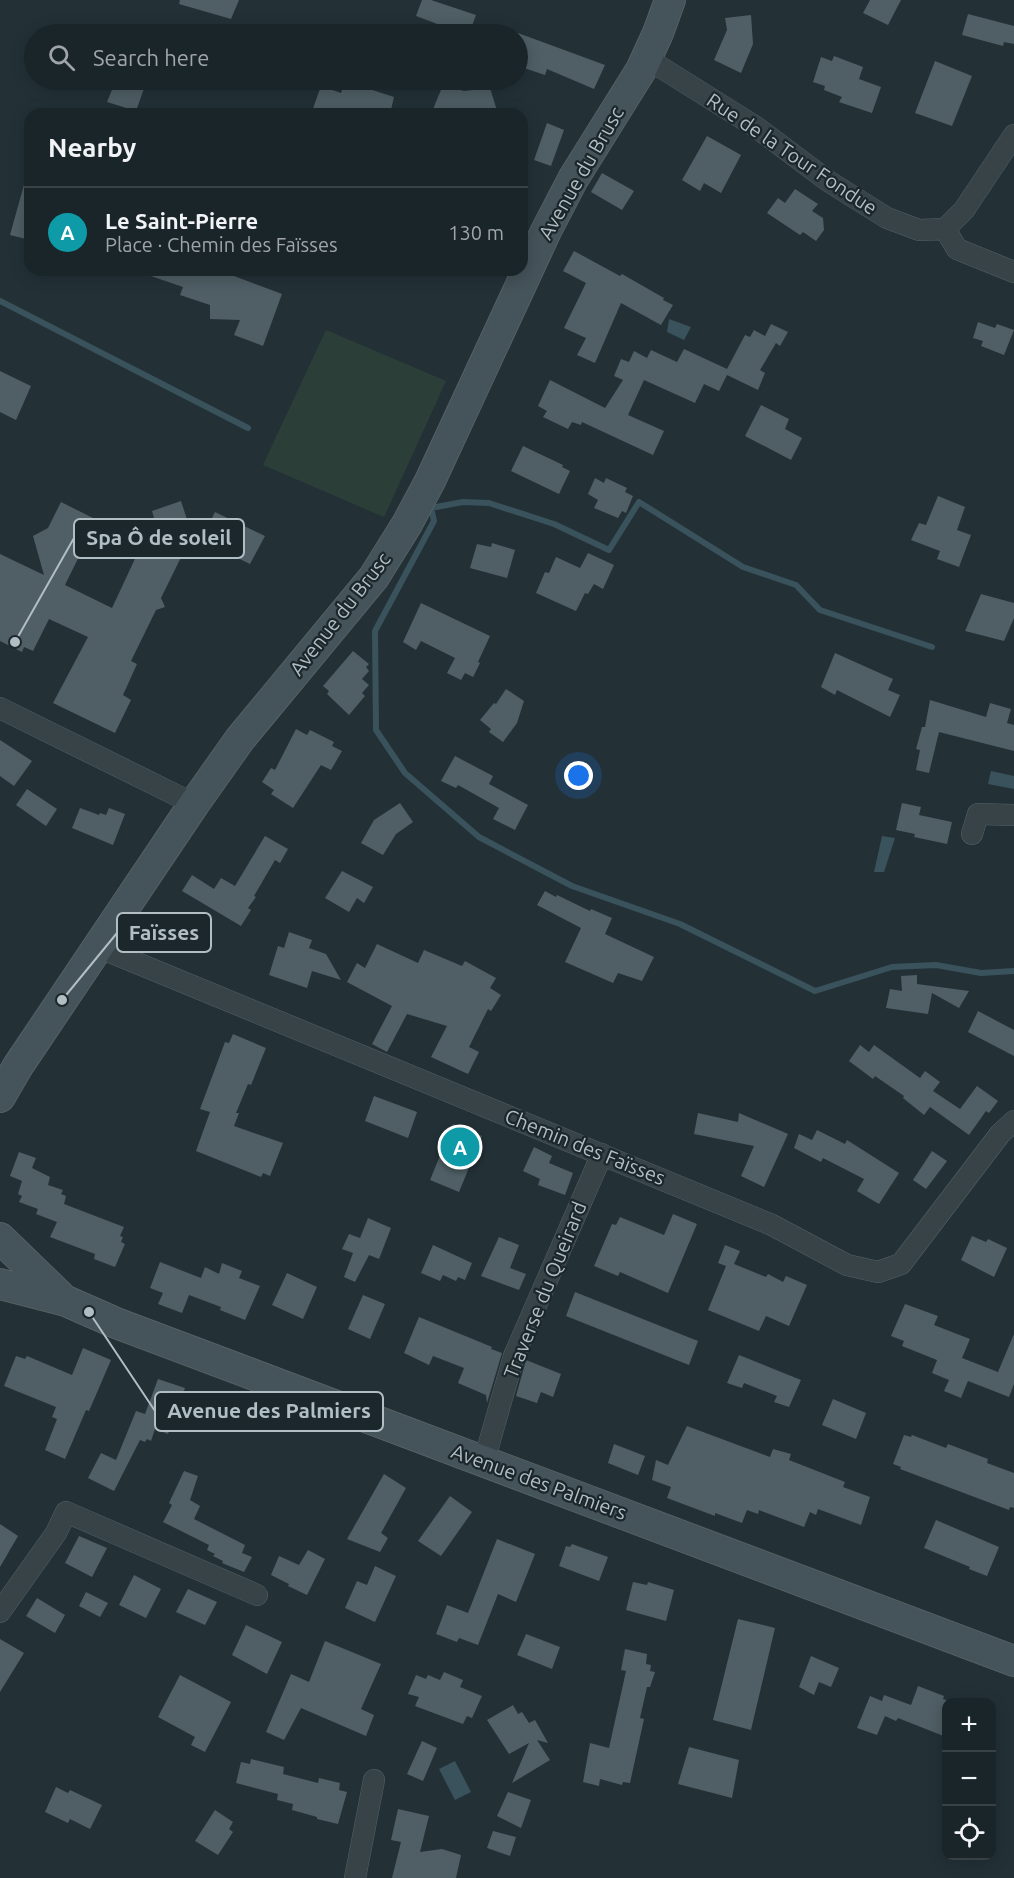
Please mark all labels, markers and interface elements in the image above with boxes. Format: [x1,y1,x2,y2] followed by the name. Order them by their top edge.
[24,24,528,90] search box
[45,41,78,74] icon: search
[93,45,209,70] text: Search here
[703,88,882,219] street label: Rue de la Tour Fondue
[533,102,628,243] street label: Avenue du Brusc
[48,133,136,162] text: Nearby
[105,208,258,233] text: Le Saint-Pierre
[60,221,75,244] text: A
[448,221,504,244] text: 130 m
[105,233,338,256] text: Place · Chemin des Faïsses
[74,519,244,558] callout: Spa Ô de soleil
[86,525,232,549] text: Spa Ô de soleil
[285,548,395,680] street label: Avenue du Brusc
[564,761,593,790] your location
[117,913,211,952] callout: Faïsses
[129,920,199,944] text: Faïsses
[502,1104,669,1189] street label: Chemin des Faïsses
[440,1124,480,1170] pin: A
[499,1198,591,1382] street label: Traverse du Queirard
[155,1392,383,1431] callout: Avenue des Palmiers
[167,1398,371,1422] text: Avenue des Palmiers
[448,1439,630,1524] street label: Avenue des Palmiers
[942,1698,996,1860] map controls
[942,1698,996,1752] button: +
[942,1752,996,1806] button: −
[942,1806,996,1860] button: locate

